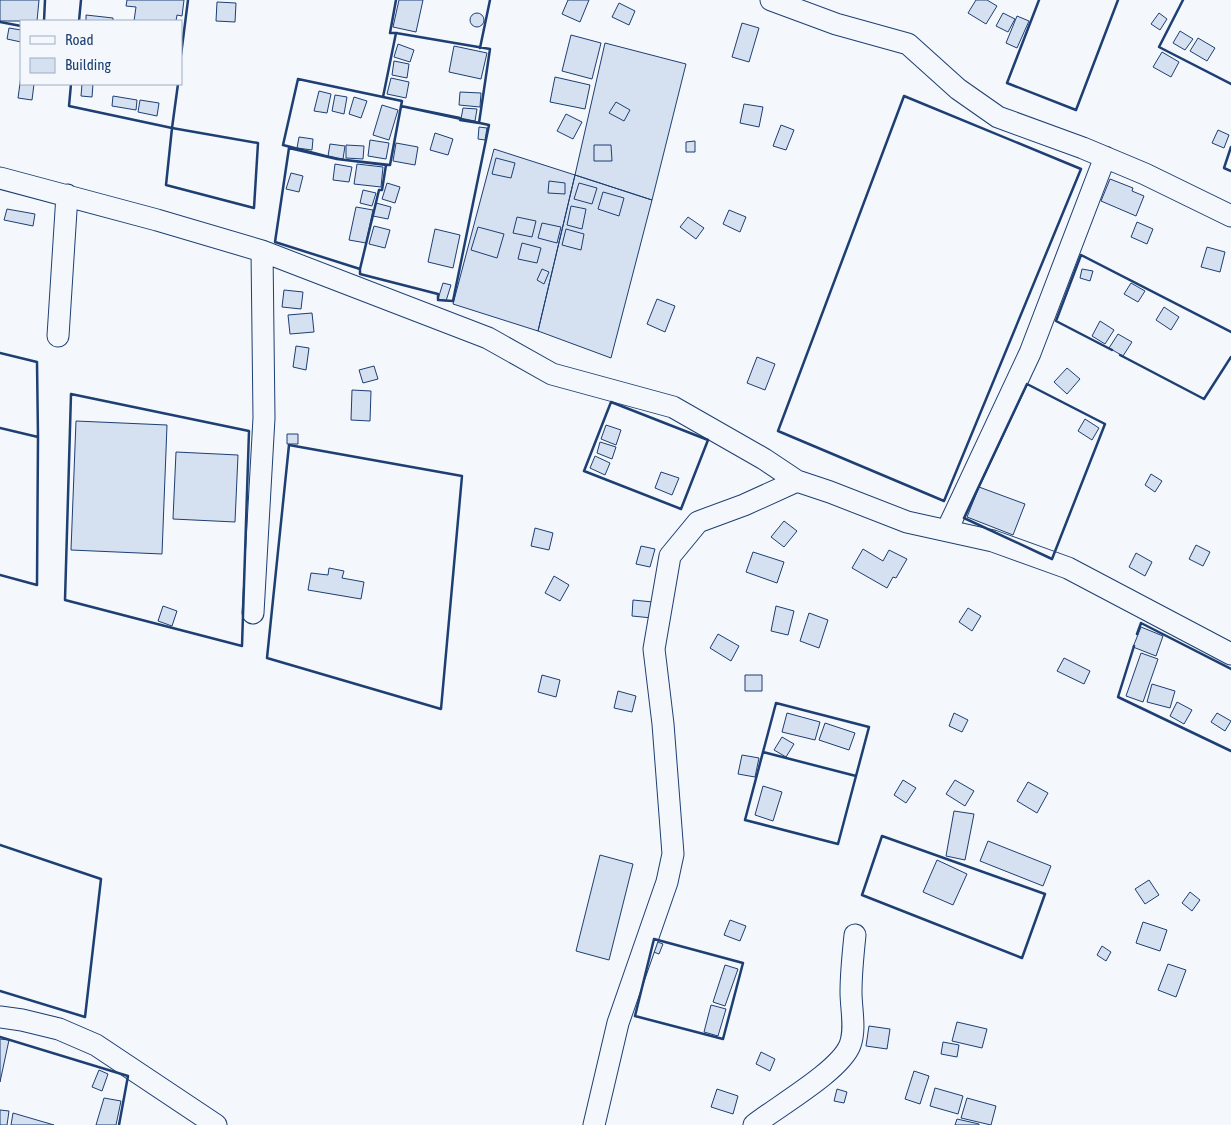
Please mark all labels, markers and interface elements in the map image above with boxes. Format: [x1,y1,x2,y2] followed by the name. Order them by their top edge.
[20,20,182,85] legend
[65,31,94,48] text: Road
[65,56,111,73] text: Building

